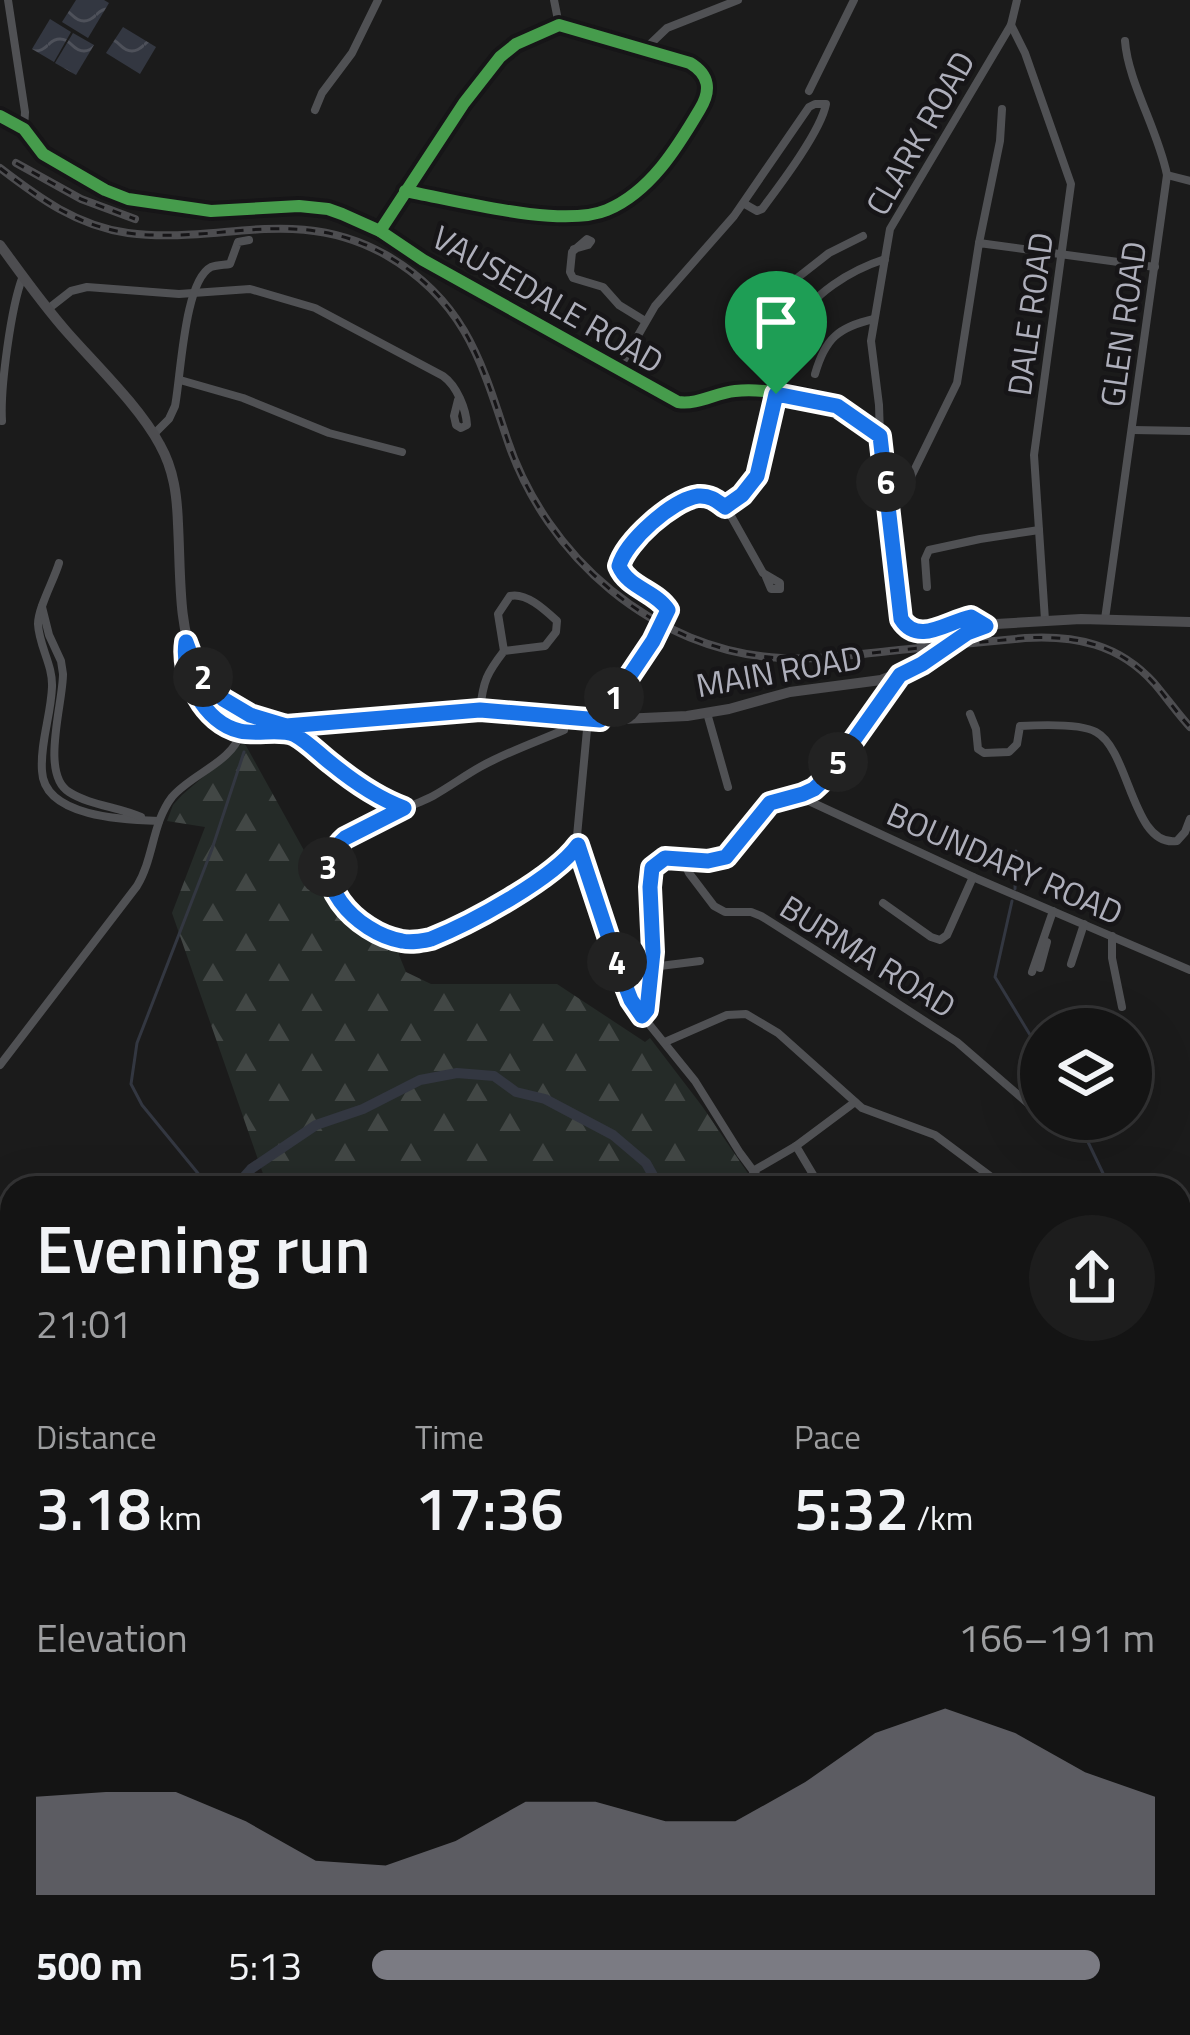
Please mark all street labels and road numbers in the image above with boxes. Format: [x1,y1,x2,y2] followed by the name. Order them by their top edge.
[853,41,987,225] street label: CLARK ROAD
[423,212,673,386] street label: VAUSEDALE ROAD
[994,229,1066,399] street label: DALE ROAD
[1087,238,1159,410] street label: GLEN ROAD
[692,632,866,710] street label: MAIN ROAD
[879,789,1131,937] street label: BOUNDARY ROAD
[770,882,966,1030] street label: BURMA ROAD

